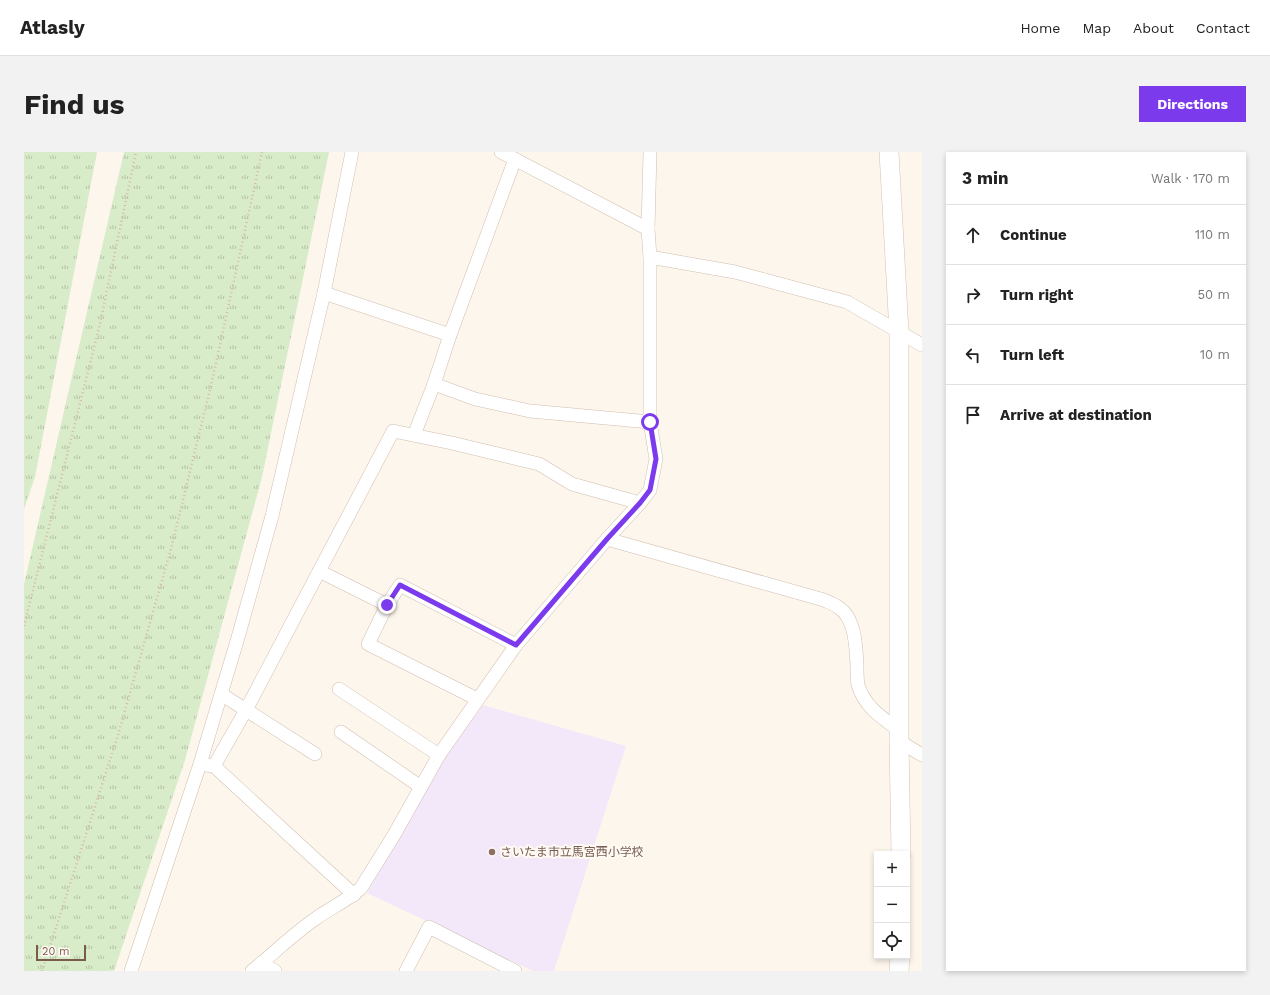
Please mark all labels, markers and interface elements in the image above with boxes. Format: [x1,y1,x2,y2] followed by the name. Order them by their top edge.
[20,16,85,39] text: Atlasly
[1020,20,1060,36] text: Home
[1082,20,1111,36] text: Map
[1133,20,1174,36] text: About
[1196,20,1250,36] text: Contact
[1139,86,1246,122] button: Directions
[24,88,124,121] text: Find us
[962,168,1008,188] text: 3 min
[1151,171,1230,186] text: Walk · 170 m
[962,224,984,246] icon: ahead
[1000,226,1067,244] text: Continue
[1195,227,1230,242] text: 110 m
[962,284,984,306] icon: right
[1000,286,1073,304] text: Turn right
[1198,287,1230,302] text: 50 m
[962,344,984,366] icon: left
[1000,346,1064,364] text: Turn left
[1200,347,1230,362] text: 10 m
[962,404,984,426] icon: arrive
[1000,406,1152,424] text: Arrive at destination
[641,413,659,431] route start
[378,596,396,614] route end
[500,845,644,859] place label: さいたま市立馬宮西小学校
[487,847,497,857] marker: さいたま市立馬宮西小学校
[874,851,910,959] map controls
[874,851,910,887] button: +
[874,887,910,923] button: −
[874,923,910,959] button: locate
[36,943,86,962] scale bar
[42,945,70,958] text: 20 m

